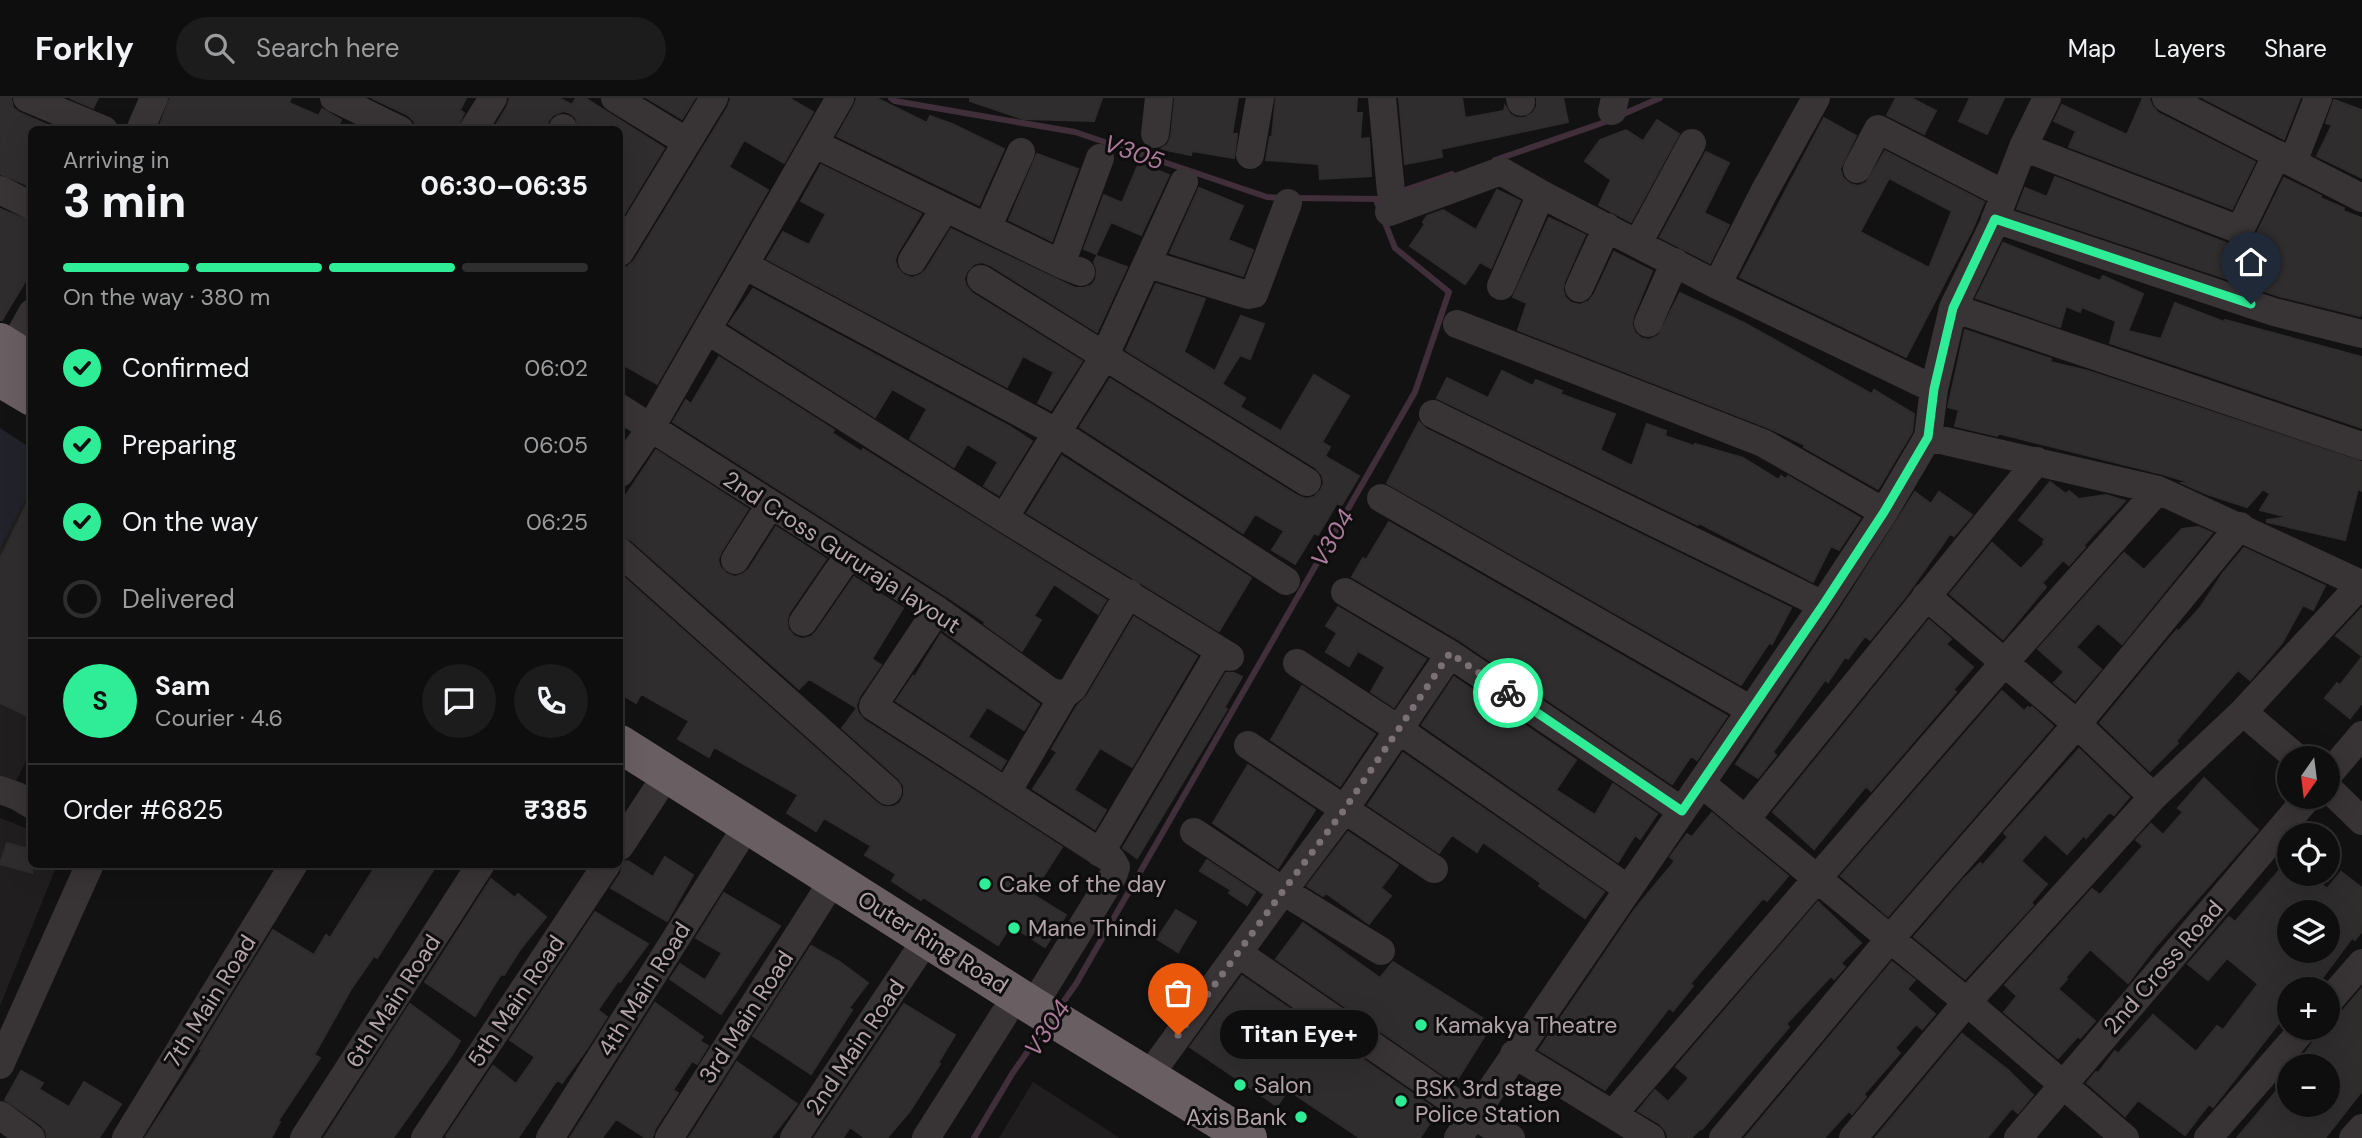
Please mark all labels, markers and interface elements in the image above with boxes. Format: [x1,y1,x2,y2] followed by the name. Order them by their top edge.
[176,17,666,80] search box
[35,27,134,70] text: Forkly
[200,29,238,67] icon: search
[256,31,399,65] text: Search here
[2068,33,2116,64] text: Map
[2154,33,2226,64] text: Layers
[2264,33,2327,64] text: Share
[1100,127,1168,177] water label: V305
[63,145,169,175] text: Arriving in
[421,169,588,203] text: 06:30–06:35
[63,171,186,231] text: 3 min
[2221,232,2281,304] pin
[2232,243,2270,281] icon: home
[63,282,270,312] text: On the way · 380 m
[63,349,101,387] icon: check
[122,351,249,385] text: Confirmed
[524,353,588,383] text: 06:02
[63,426,101,464] icon: check
[122,428,237,462] text: Preparing
[523,430,588,460] text: 06:05
[718,464,966,640] street label: 2nd Cross Gururaja layout
[63,503,101,541] icon: check
[1303,504,1361,572] water label: V304
[122,505,258,539] text: On the way
[526,507,588,537] text: 06:25
[122,582,235,616] text: Delivered
[1473,658,1543,728] courier
[422,664,496,738] button: chat
[514,664,588,738] button: phone
[155,669,210,703] text: Sam
[1489,674,1527,712] icon: bike
[92,684,108,718] text: S
[155,703,283,733] text: Courier · 4.6
[2277,746,2340,808] north arrow
[2277,746,2340,1117] map controls
[63,793,223,827] text: Order #6825
[524,793,588,827] text: ₹385
[2277,823,2340,886] button: locate
[999,869,1167,899] place label: Cake of the day
[977,876,993,892] marker: Cake of the day
[852,884,1014,1000] street label: Outer Ring Road
[2097,894,2229,1040] street label: 2nd Cross Road
[2277,900,2340,963] button: layers
[1028,913,1157,943] place label: Mane Thindi
[591,916,697,1062] street label: 4th Main Road
[1006,920,1022,936] marker: Mane Thindi
[157,929,263,1073] street label: 7th Main Road
[339,929,447,1073] street label: 6th Main Road
[461,929,571,1073] street label: 5th Main Road
[692,945,800,1089] street label: 3rd Main Road
[1148,963,1208,1035] pin
[799,973,911,1121] street label: 2nd Main Road
[1159,974,1197,1012] icon: bag
[2277,977,2340,1040] button: +
[1017,994,1077,1062] water label: V304
[1220,1010,1378,1060] callout: Titan Eye+
[1435,1010,1617,1040] place label: Kamakya Theatre
[1413,1017,1429,1033] marker: Kamakya Theatre
[1240,1019,1358,1049] text: Titan Eye+
[2277,1054,2340,1117] button: −
[1254,1070,1312,1100] place label: Salon
[1415,1073,1562,1129] place label: BSK 3rd stage Police Station
[1232,1077,1248,1093] marker: Salon
[1393,1093,1409,1109] marker: BSK 3rd stage Police Station
[1186,1102,1287,1132] place label: Axis Bank
[1293,1109,1309,1125] marker: Axis Bank

